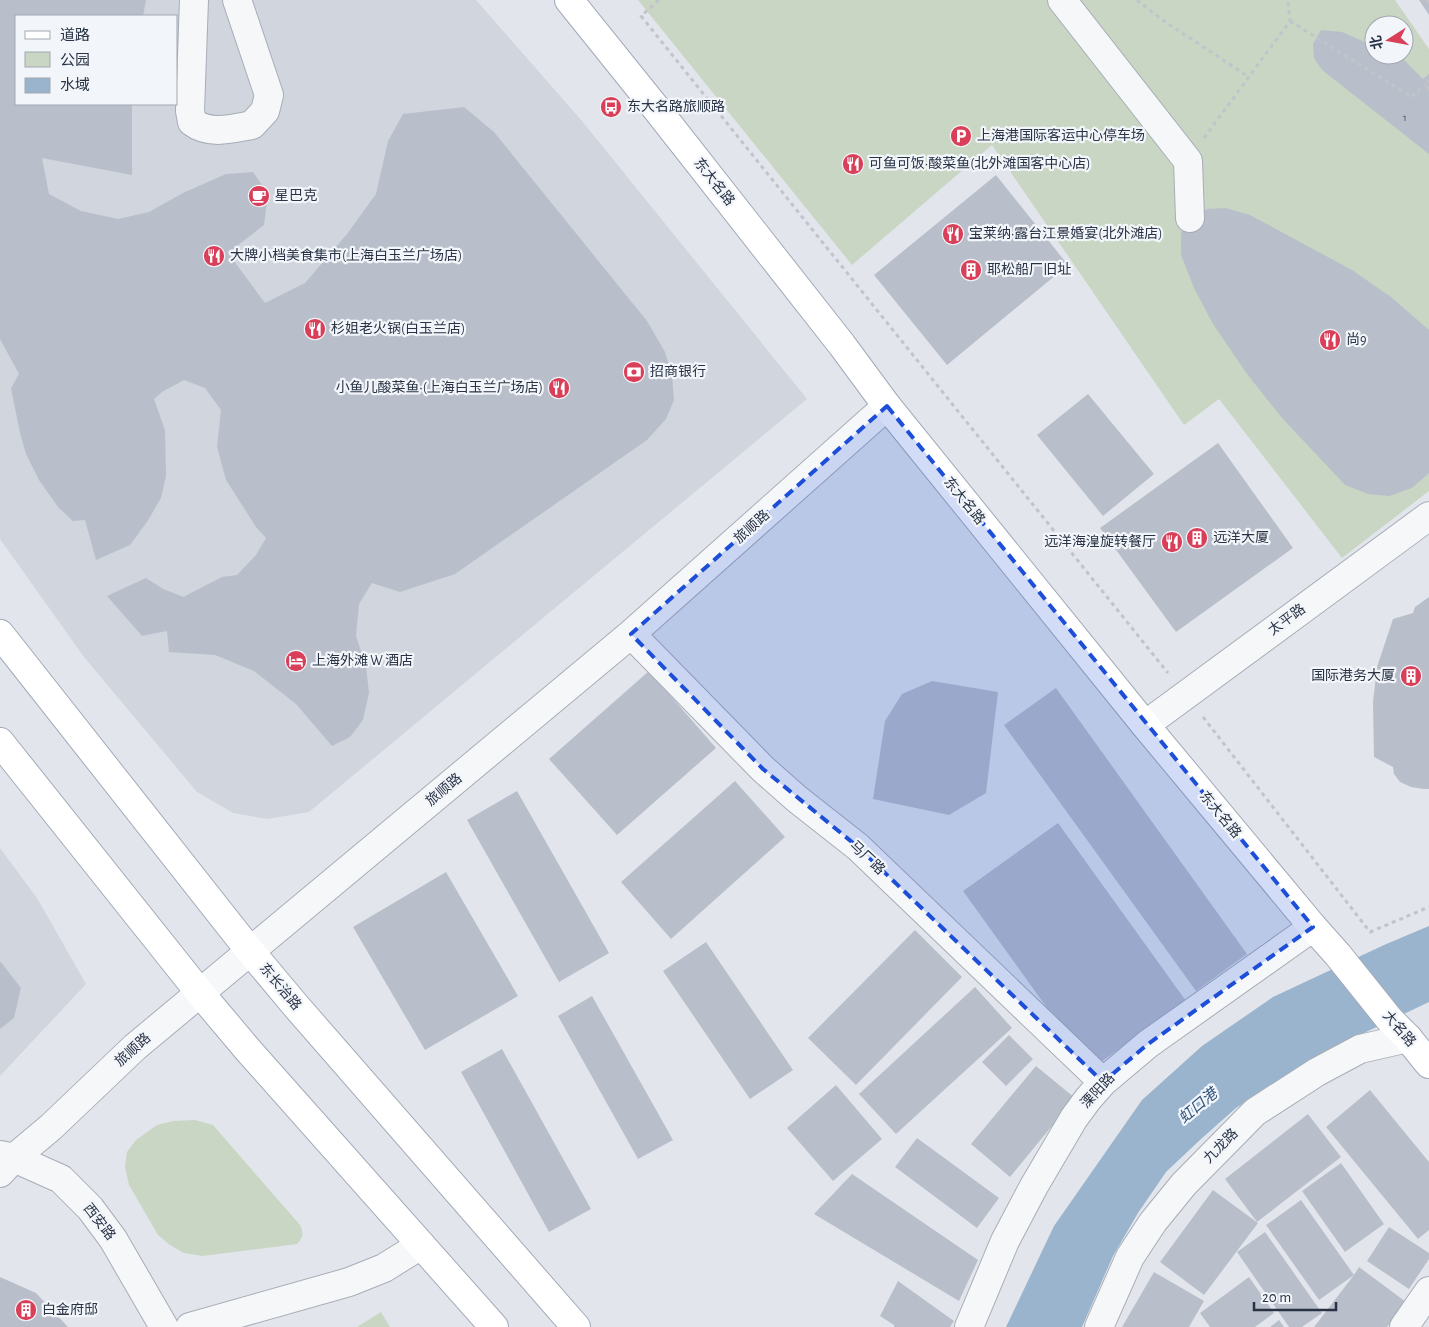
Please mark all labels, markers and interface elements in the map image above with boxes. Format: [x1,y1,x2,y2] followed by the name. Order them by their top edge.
[15,15,178,105] legend
[1364,15,1414,65] north arrow
[60,27,90,43] text: 道路
[1368,34,1385,51] text: 北
[60,52,90,68] text: 公园
[60,77,90,93] text: 水域
[599,95,623,119] bus stop icon: 东大名路旅顺路
[627,99,725,114] place label: 东大名路旅顺路
[1403,112,1407,123] house number: 1
[949,124,973,148] parking icon: 上海港国际客运中心停车场
[977,127,1145,143] place label: 上海港国际客运中心停车场
[841,152,865,176] restaurant icon: 可鱼可饭·酸菜鱼(北外滩国客中心店)
[691,155,738,208] street label: 东大名路
[869,155,1091,171] place label: 可鱼可饭·酸菜鱼(北外滩国客中心店)
[247,184,271,208] cafe icon: 星巴克
[275,188,317,203] place label: 星巴克
[941,222,965,246] restaurant icon: 宝莱纳·露台江景婚宴(北外滩店)
[969,225,1163,241] place label: 宝莱纳·露台江景婚宴(北外滩店)
[202,244,226,268] restaurant icon: 大牌小档美食集市(上海白玉兰广场店)
[230,247,462,263] place label: 大牌小档美食集市(上海白玉兰广场店)
[959,258,983,282] building icon: 耶松船厂旧址
[987,262,1071,277] place label: 耶松船厂旧址
[303,317,327,341] restaurant icon: 杉姐老火锅(白玉兰店)
[331,320,465,336] place label: 杉姐老火锅(白玉兰店)
[1318,328,1342,352] restaurant icon: 尚9
[1346,332,1367,347] place label: 尚9
[622,360,646,384] bank icon: 招商银行
[650,364,706,379] place label: 招商银行
[547,376,571,400] restaurant icon: 小鱼儿酸菜鱼·(上海白玉兰广场店)
[335,379,543,395] place label: 小鱼儿酸菜鱼·(上海白玉兰广场店)
[941,474,988,527] street label: 东大名路
[731,507,772,546] street label: 旅顺路
[1185,526,1209,550] building icon: 远洋大厦
[1160,530,1184,554] restaurant icon: 远洋海湟旋转餐厅
[1213,530,1269,545] place label: 远洋大厦
[1044,534,1156,549] place label: 远洋海湟旋转餐厅
[1265,601,1308,638] street label: 太平路
[284,649,308,673] hotel icon: 上海外滩 W 酒店
[312,652,413,668] place label: 上海外滩 W 酒店
[1399,664,1423,688] building icon: 国际港务大厦
[1311,668,1395,683] place label: 国际港务大厦
[423,770,465,809] street label: 旅顺路
[1197,788,1244,841] street label: 东大名路
[847,838,888,877] street label: 马厂路
[257,960,304,1013] street label: 东长治路
[1380,1008,1419,1049] street label: 大名路
[112,1030,153,1069] street label: 旅顺路
[1078,1070,1117,1111] street label: 溧阳路
[1175,1084,1222,1126] water label: 虹口港
[1200,1125,1241,1166] street label: 九龙路
[81,1201,118,1243] street label: 西安路
[1254,1280,1336,1312] scale bar
[1262,1290,1291,1305] text: 20 m
[14,1298,38,1322] building icon: 白金府邸
[42,1302,98,1317] place label: 白金府邸

